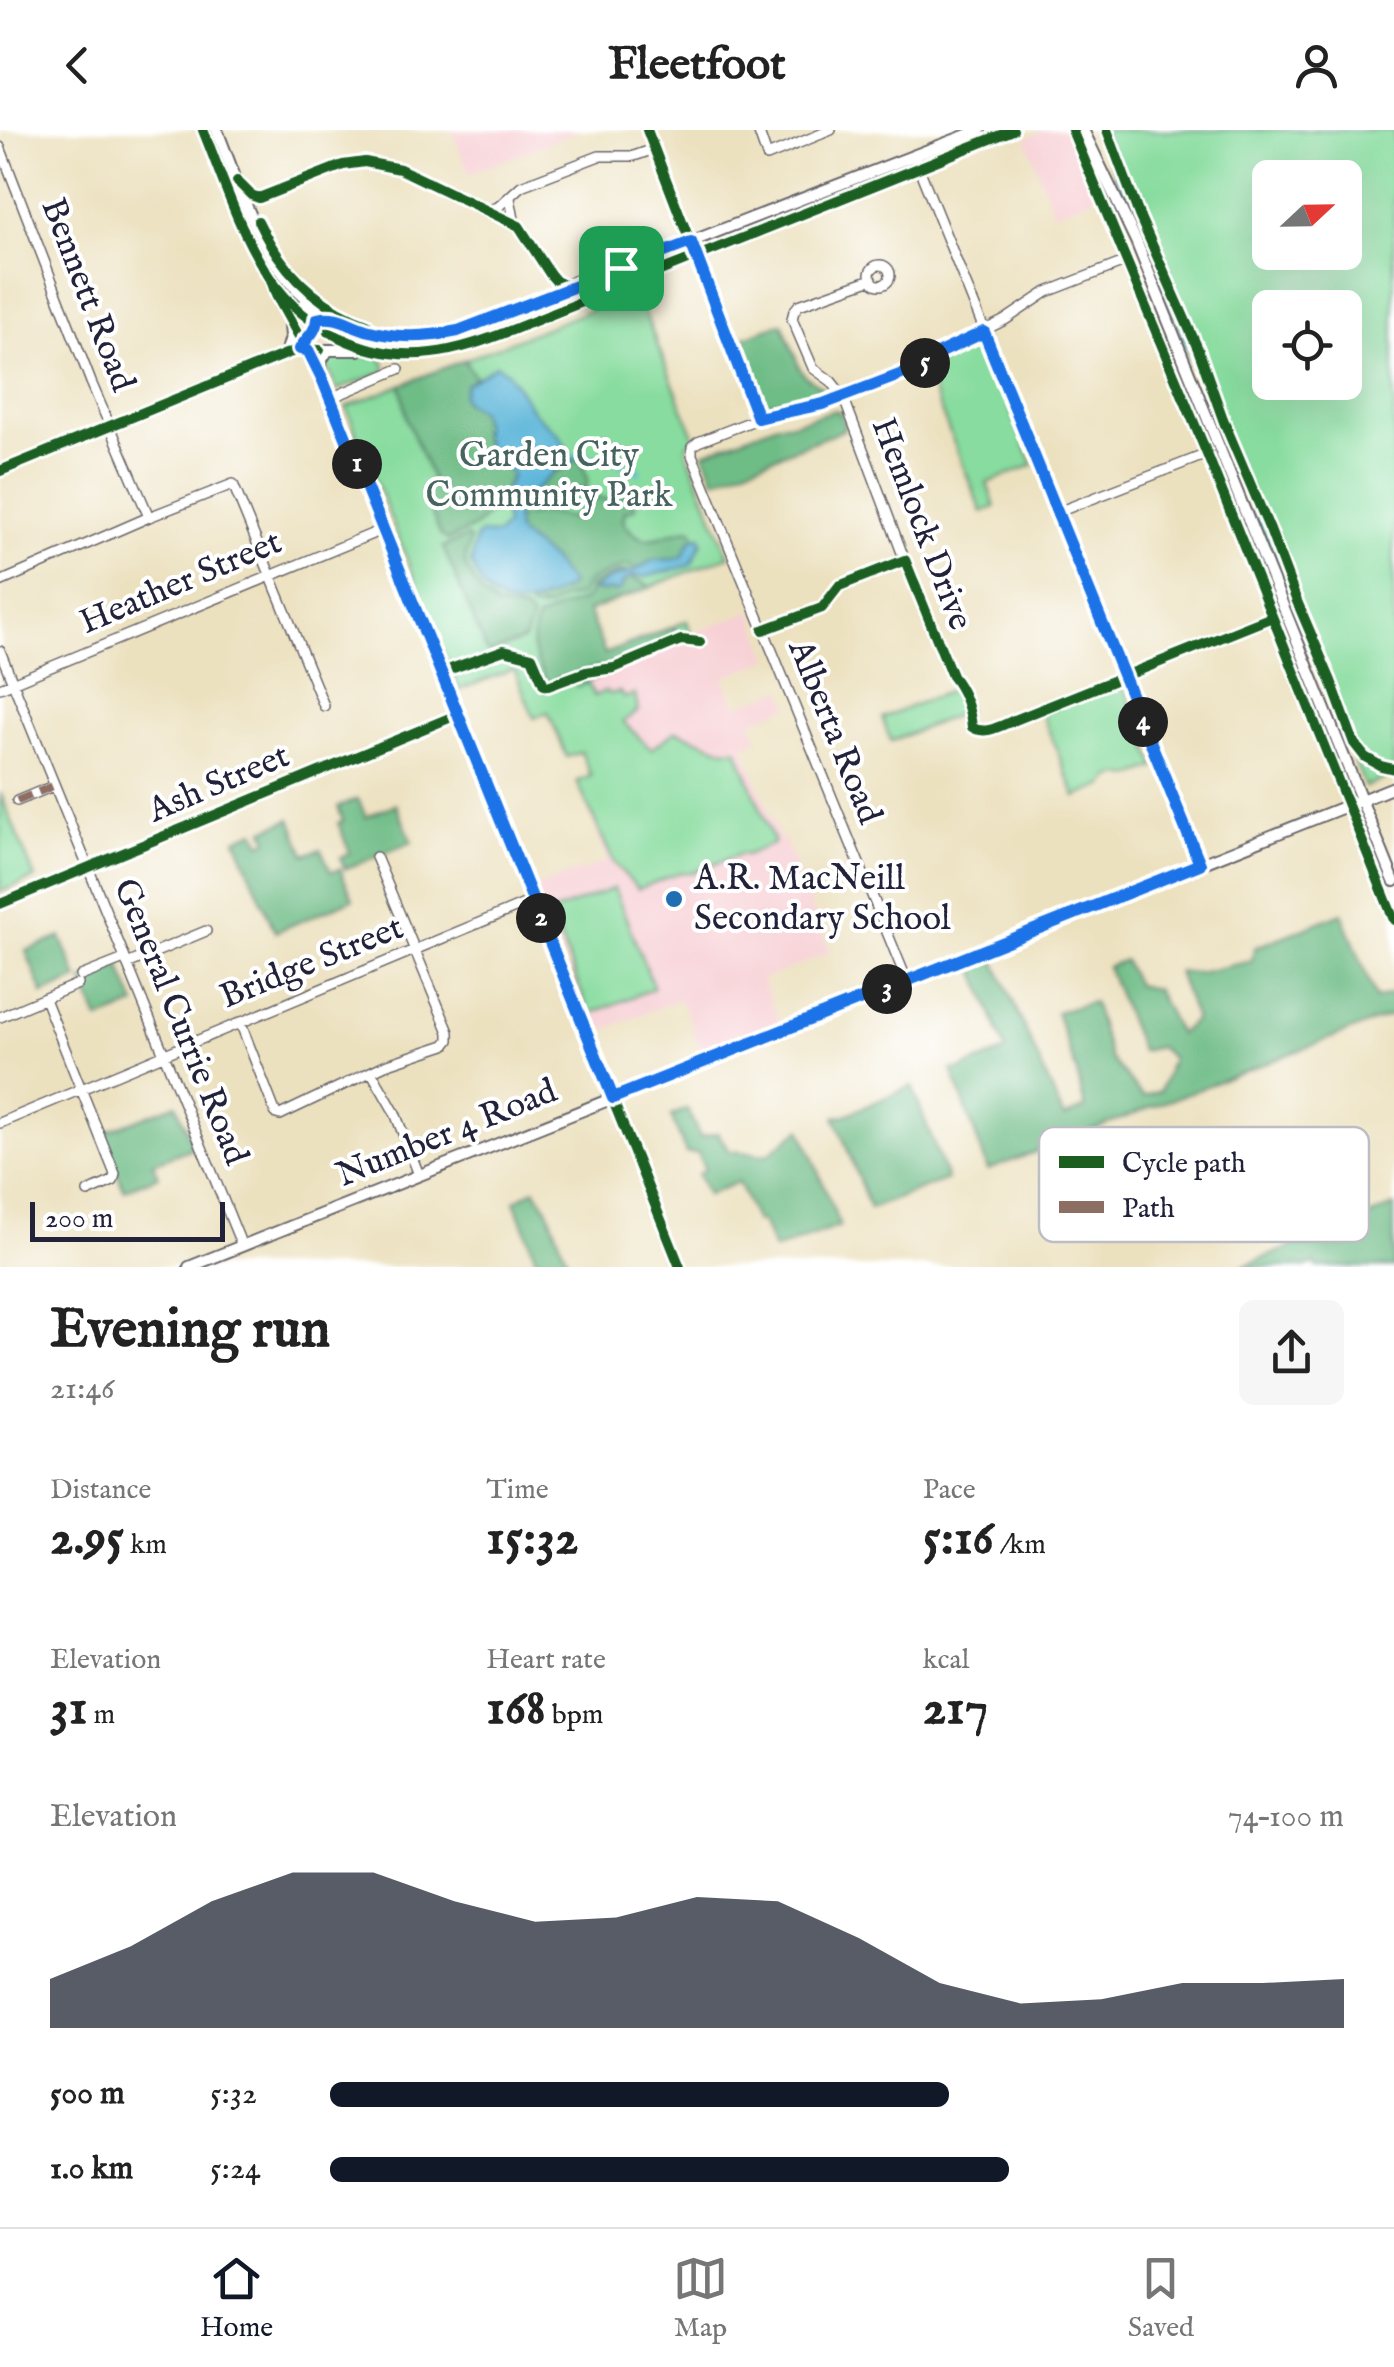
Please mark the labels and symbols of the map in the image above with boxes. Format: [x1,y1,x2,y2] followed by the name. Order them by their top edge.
[1252,160,1362,270] north arrow
[30,192,145,398] street label: Bennett Road
[579,226,664,311] pin
[900,338,950,388] pin: 5
[860,411,982,637] street label: Hemlock Drive
[425,434,673,519] park label: Garden City Community Park
[332,439,382,489] pin: 1
[73,520,289,646] street label: Heather Street
[776,632,891,831] street label: Alberta Road
[1118,697,1168,747] pin: 4
[141,734,296,834] street label: Ash Street
[693,857,951,942] place label: A.R. MacNeill Secondary School
[102,872,258,1172] street label: General Currie Road
[663,888,685,910] marker: A.R. MacNeill Secondary School
[516,893,566,943] pin: 2
[214,906,410,1020] street label: Bridge Street
[862,964,912,1014] pin: 3
[330,1069,564,1199] street label: Number 4 Road
[1039,1127,1369,1242] legend
[1122,1147,1246,1182] text: Cycle path
[1122,1192,1175,1227] text: Path
[30,1197,225,1242] scale bar

